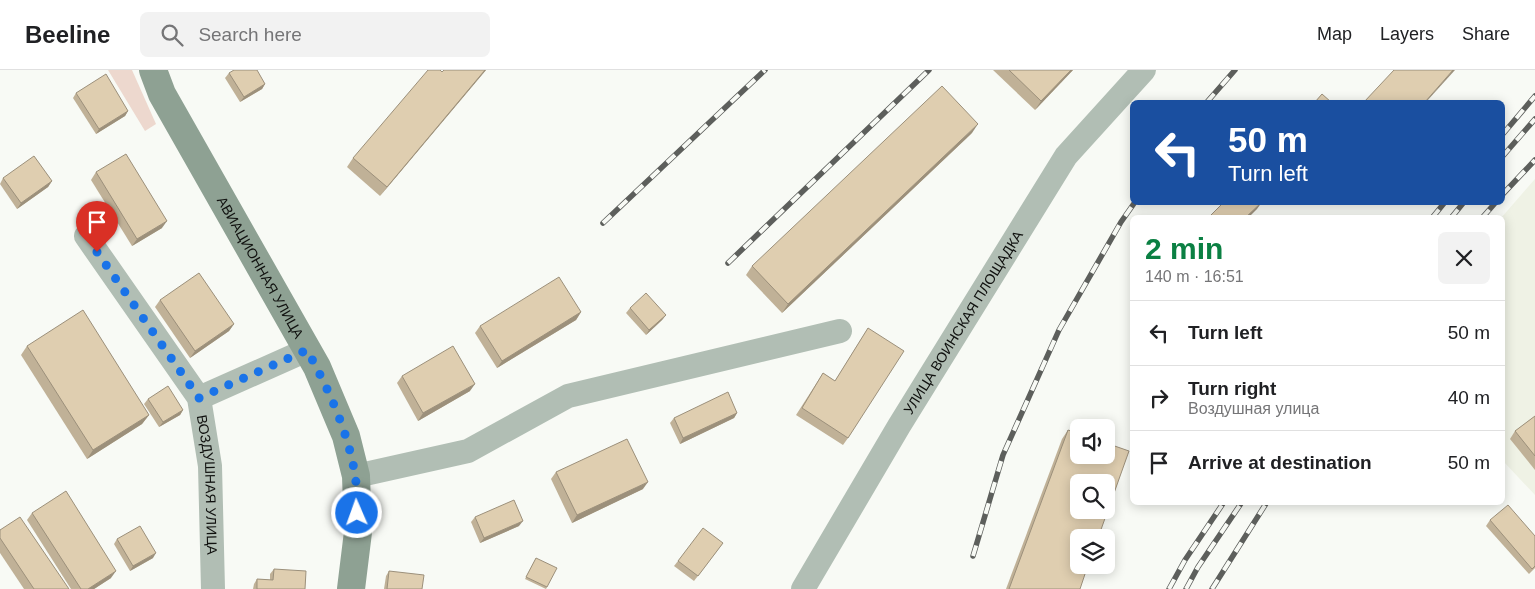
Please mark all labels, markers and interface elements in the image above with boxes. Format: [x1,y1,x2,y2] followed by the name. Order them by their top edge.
[140,12,490,57] search box
[25,21,110,48] text: Beeline
[158,21,186,49] icon: search
[198,24,302,45] text: Search here
[1317,24,1352,44] text: Map
[1380,24,1434,44] text: Layers
[1462,24,1510,44] text: Share
[1145,120,1210,185] icon: left
[1228,120,1308,159] text: 50 m
[1228,161,1308,186] text: Turn left
[214,194,307,342] street label: АВИАЦИОННАЯ УЛИЦА
[76,201,118,252] pin
[83,208,111,236] icon: arrive
[900,227,1026,417] street label: УЛИЦА ВОИНСКАЯ ПЛОЩАДКА
[1145,232,1223,265] text: 2 min
[1438,232,1490,284] button: close
[1145,268,1244,285] text: 140 m · 16:51
[1145,319,1173,347] icon: left
[1188,322,1263,343] text: Turn left
[1448,322,1490,343] text: 50 m
[1188,378,1276,399] text: Turn right
[1145,384,1173,412] icon: right
[1448,387,1490,408] text: 40 m
[1188,400,1319,417] text: Воздушная улица
[194,414,220,556] street label: ВОЗДУШНАЯ УЛИЦА
[1070,419,1115,574] map controls
[1070,419,1115,464] button: sound
[1145,449,1173,477] icon: arrive
[1188,452,1372,473] text: Arrive at destination
[1448,452,1490,473] text: 50 m
[1070,474,1115,519] button: search
[330,486,382,538] position arrow
[1070,529,1115,574] button: layers

